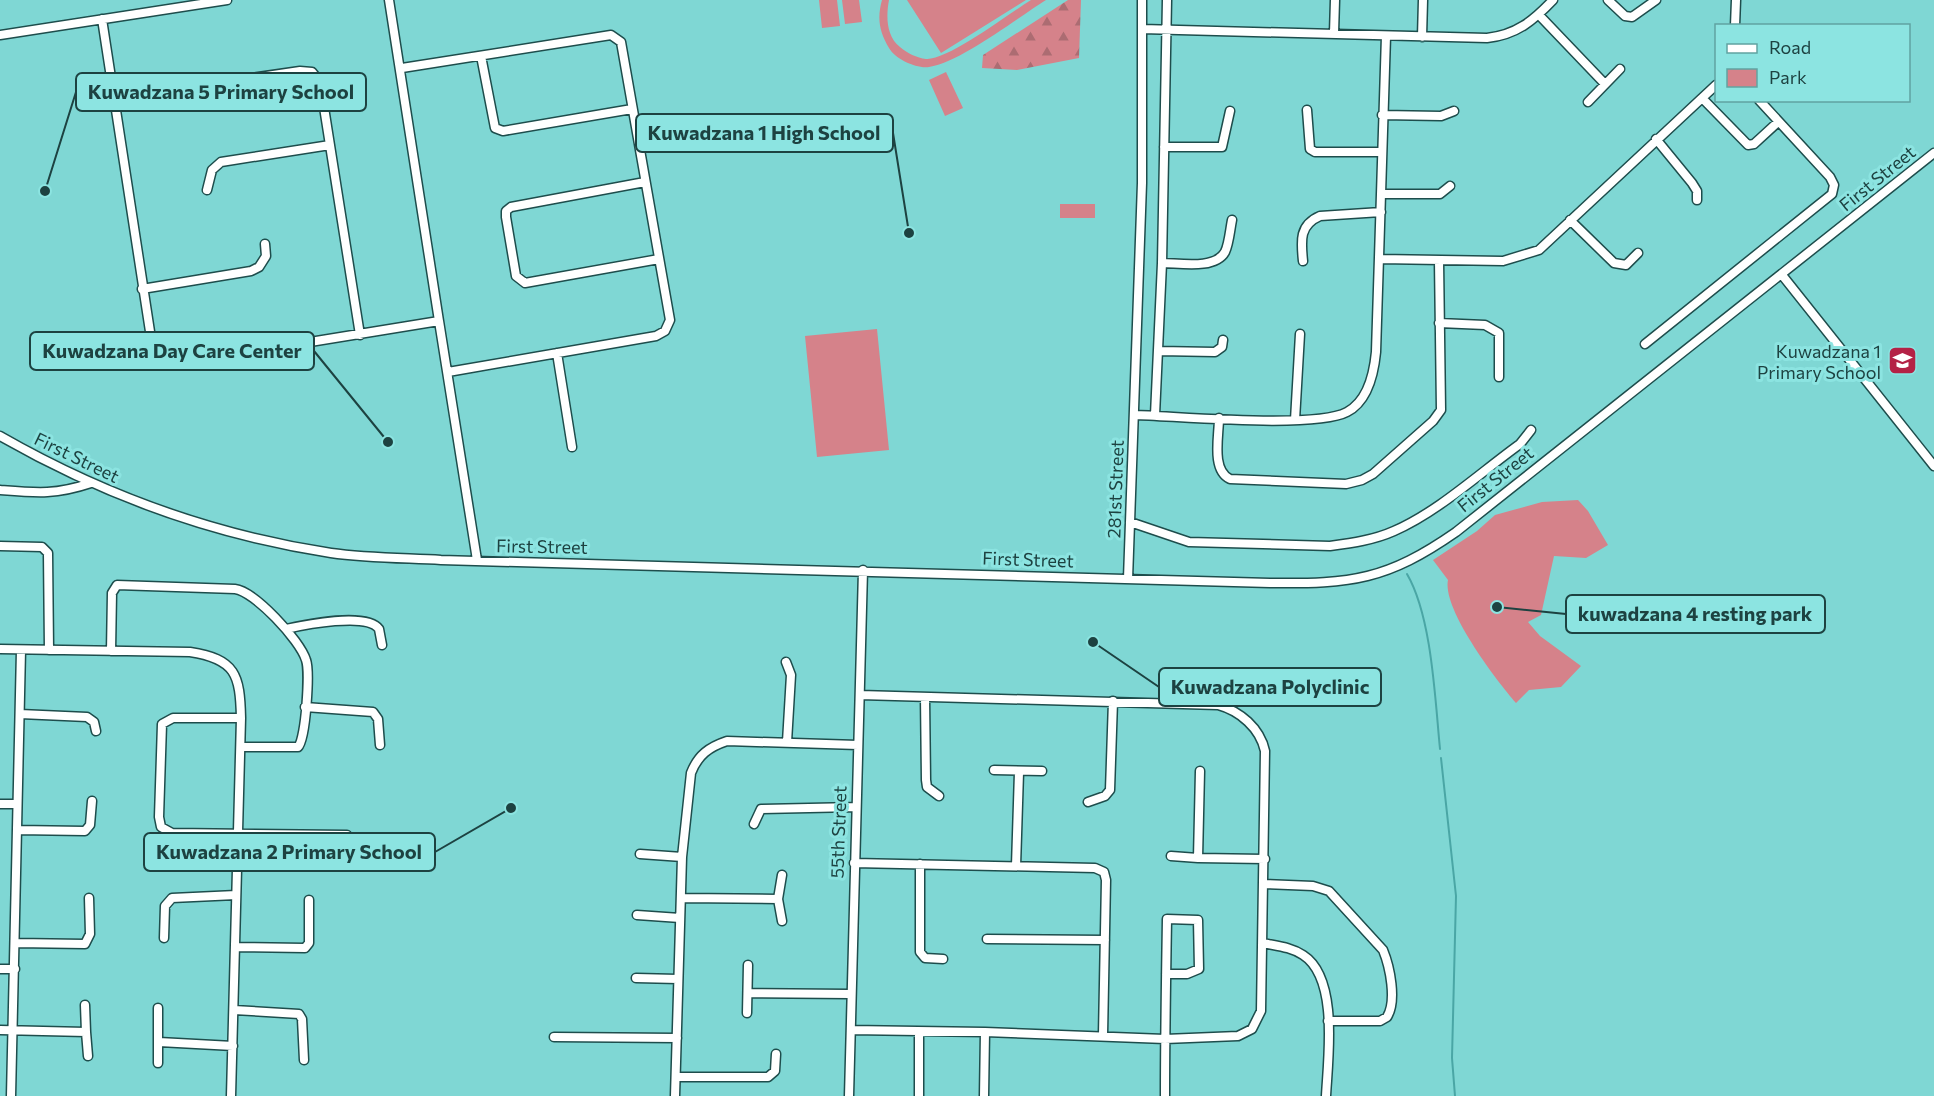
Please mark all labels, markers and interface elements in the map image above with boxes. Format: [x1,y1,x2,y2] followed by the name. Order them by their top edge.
[1715,24,1910,102] legend
[1769,36,1811,58] text: Road
[1769,66,1807,88] text: Park
[76,73,366,111] callout: Kuwadzana 5 Primary School
[88,79,354,103] text: Kuwadzana 5 Primary School
[636,114,893,152] callout: Kuwadzana 1 High School
[648,120,880,144] text: Kuwadzana 1 High School
[1834,141,1920,215] street label: First Street
[30,332,314,370] callout: Kuwadzana Day Care Center
[42,338,302,362] text: Kuwadzana Day Care Center
[1757,340,1881,383] place label: Kuwadzana 1 Primary School
[1886,345,1918,377] school or university icon: Kuwadzana 1 Primary School
[31,427,123,487] street label: First Street
[1102,439,1128,539] street label: 281st Street
[1452,442,1538,516] street label: First Street
[496,534,588,558] street label: First Street
[982,546,1074,572] street label: First Street
[1566,595,1825,633] callout: kuwadzana 4 resting park
[1578,601,1813,625] text: kuwadzana 4 resting park
[1159,668,1381,706] callout: Kuwadzana Polyclinic
[1171,674,1370,698] text: Kuwadzana Polyclinic
[825,785,851,879] street label: 55th Street
[144,833,435,871] callout: Kuwadzana 2 Primary School
[156,839,422,863] text: Kuwadzana 2 Primary School

